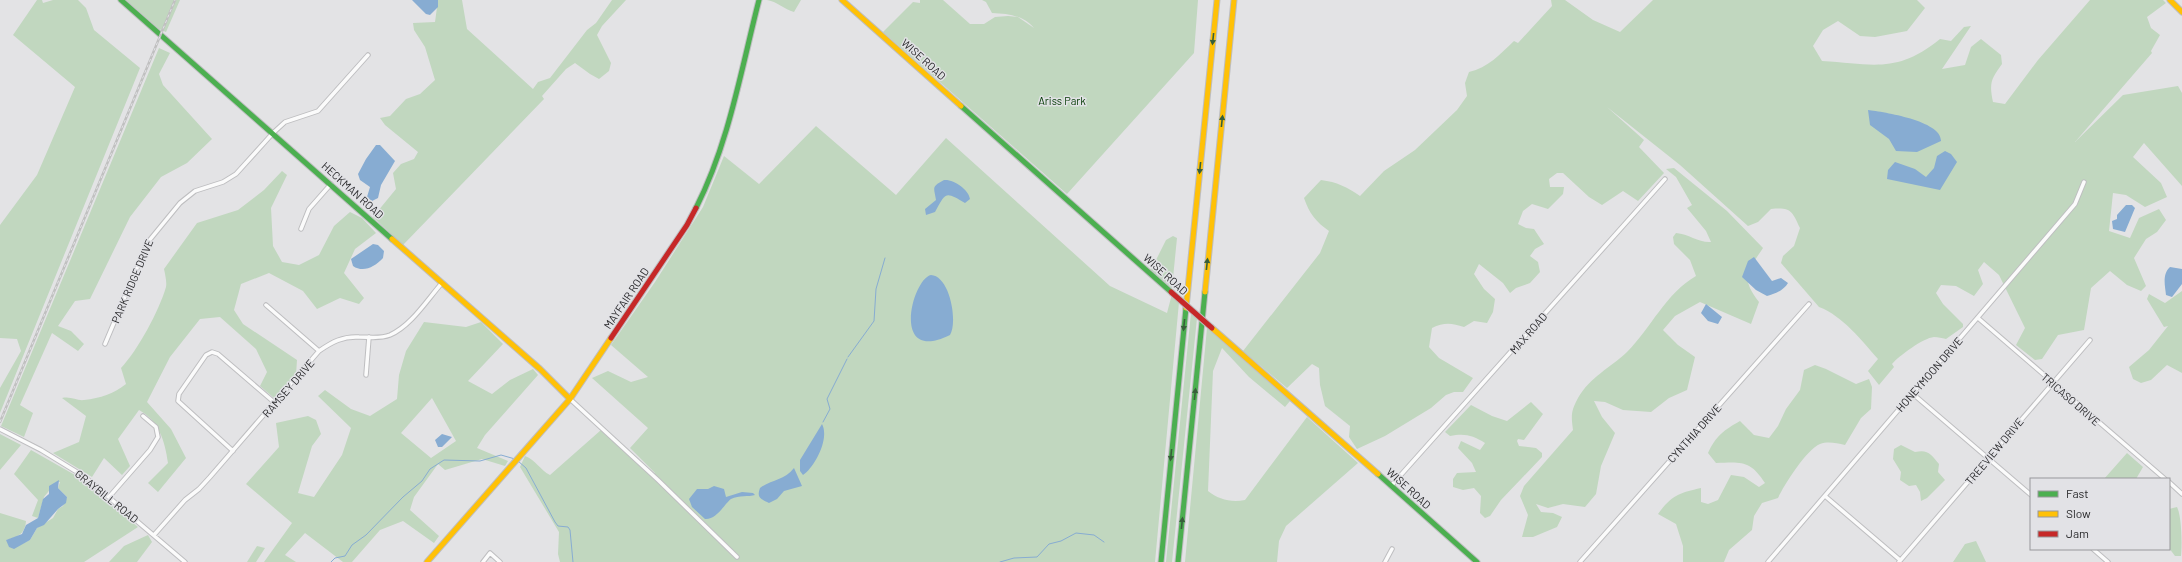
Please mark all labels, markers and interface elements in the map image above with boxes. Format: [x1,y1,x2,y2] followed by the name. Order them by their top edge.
[1210,33,1216,45] one-way arrow
[899,36,949,82] street label: WISE ROAD
[1038,94,1086,107] park label: Ariss Park
[1219,115,1225,127] one-way arrow
[319,159,387,221] street label: HECKMAN ROAD
[1197,162,1203,174] one-way arrow
[108,237,156,325] street label: PARK RIDGE DRIVE
[1141,251,1191,297] street label: WISE ROAD
[1204,258,1211,270] one-way arrow
[601,265,651,331] street label: MAYFAIR ROAD
[1507,310,1550,356] street label: MAX ROAD
[1181,319,1187,331] one-way arrow
[1893,334,1965,414] street label: HONEYMOON DRIVE
[259,356,317,420] street label: RAMSEY DRIVE
[2039,370,2103,428] street label: TRICASO DRIVE
[1191,388,1198,400] one-way arrow
[1664,401,1724,465] street label: CYNTHIA DRIVE
[1962,414,2026,487] street label: TREEVIEW DRIVE
[1168,449,1175,461] one-way arrow
[1384,465,1434,511] street label: WISE ROAD
[73,467,141,526] street label: GRAYBILL ROAD
[2030,478,2170,550] legend
[2066,486,2089,500] text: Fast
[2066,506,2091,520] text: Slow
[1179,517,1185,529] one-way arrow
[2066,526,2089,540] text: Jam

